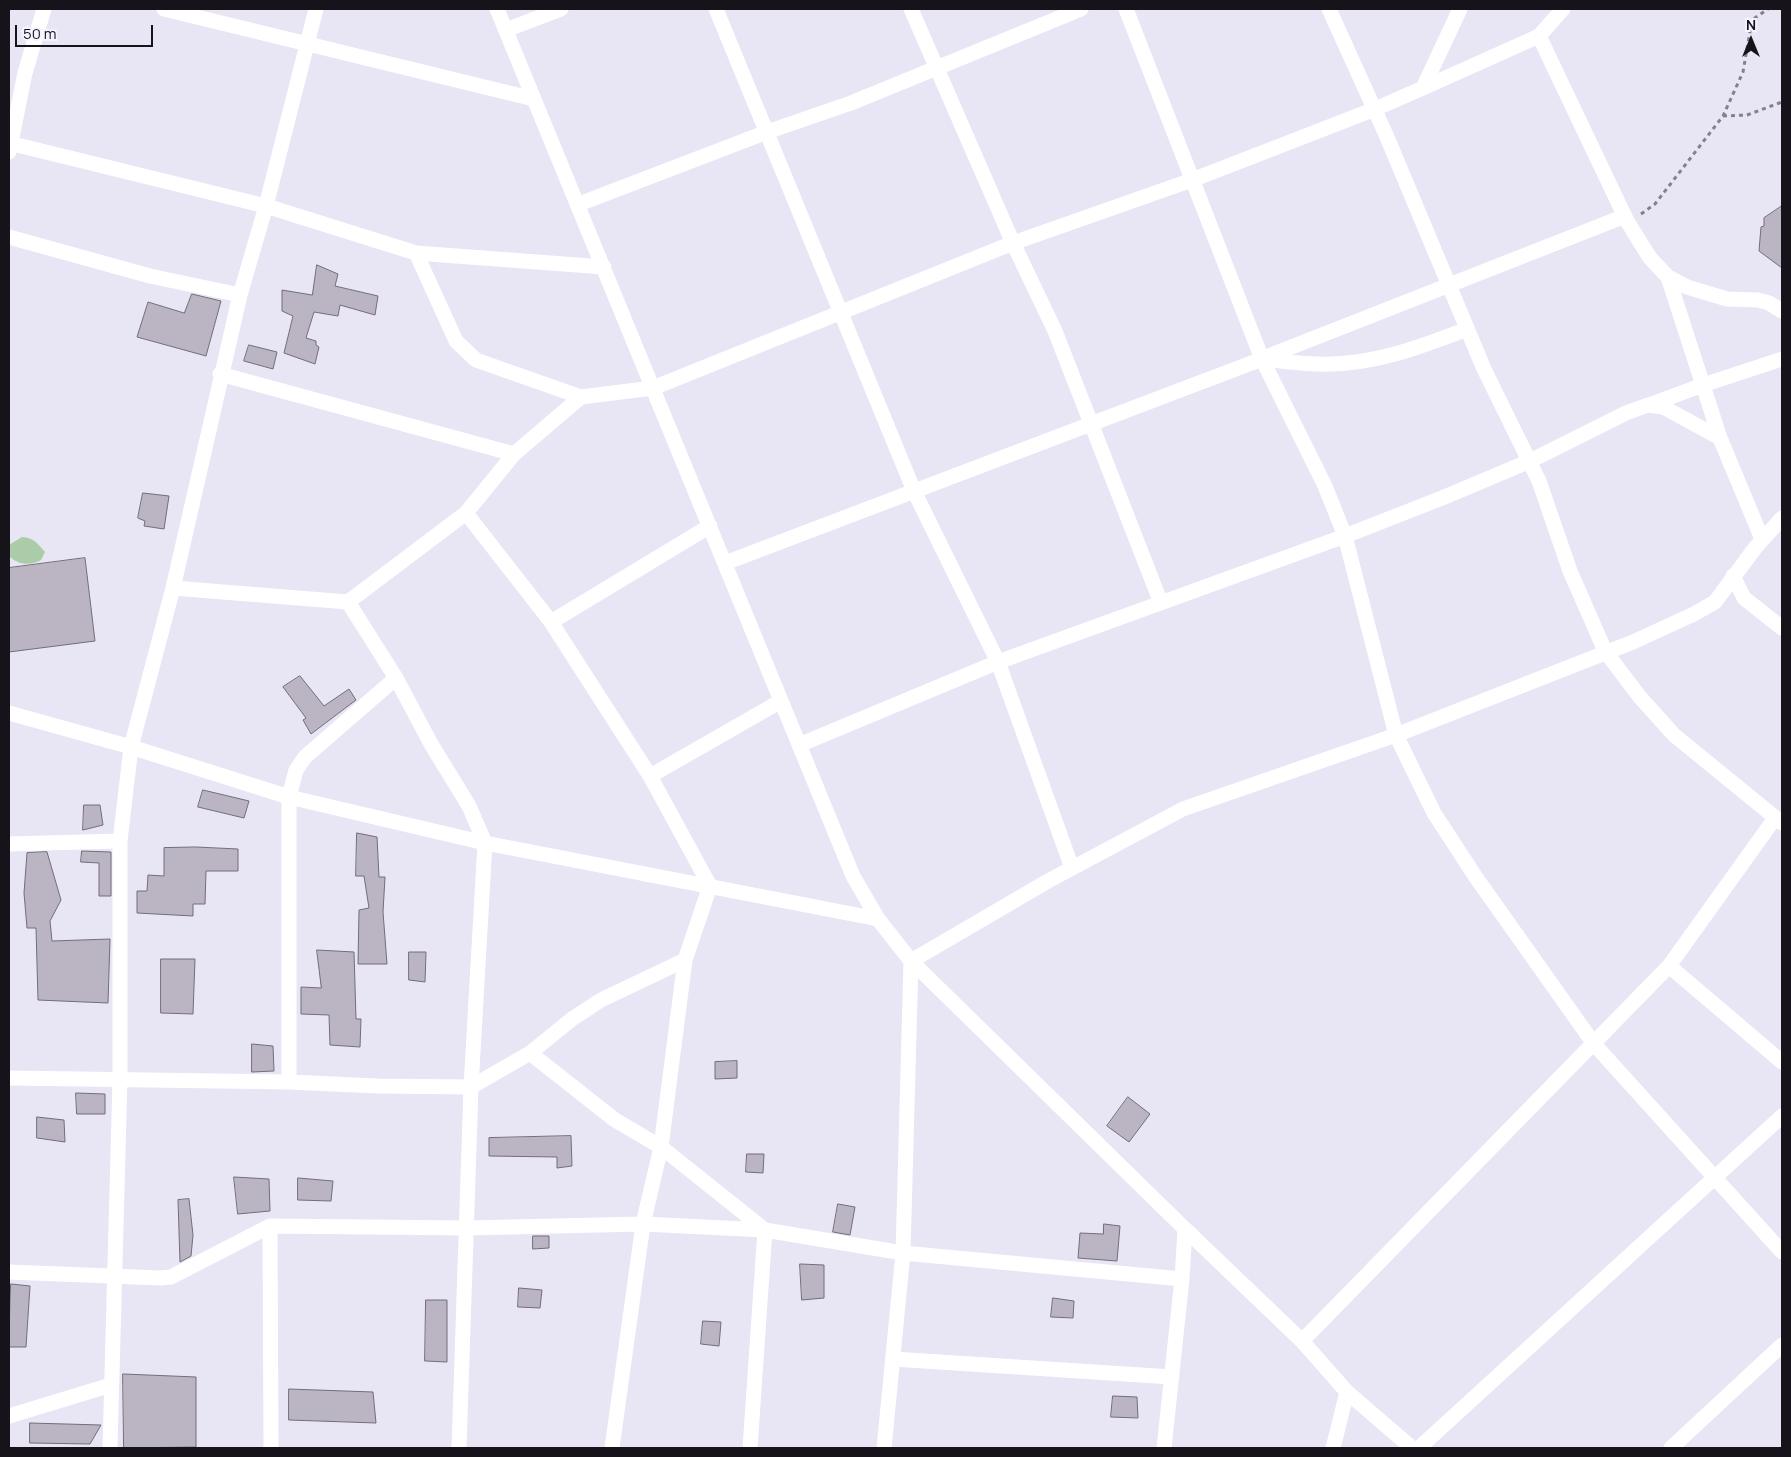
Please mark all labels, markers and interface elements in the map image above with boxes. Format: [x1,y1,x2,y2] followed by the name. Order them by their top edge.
[18,15,155,47] scale bar
[1726,15,1776,65] north arrow
[1746,15,1756,34] text: N
[23,23,57,44] text: 50 m

